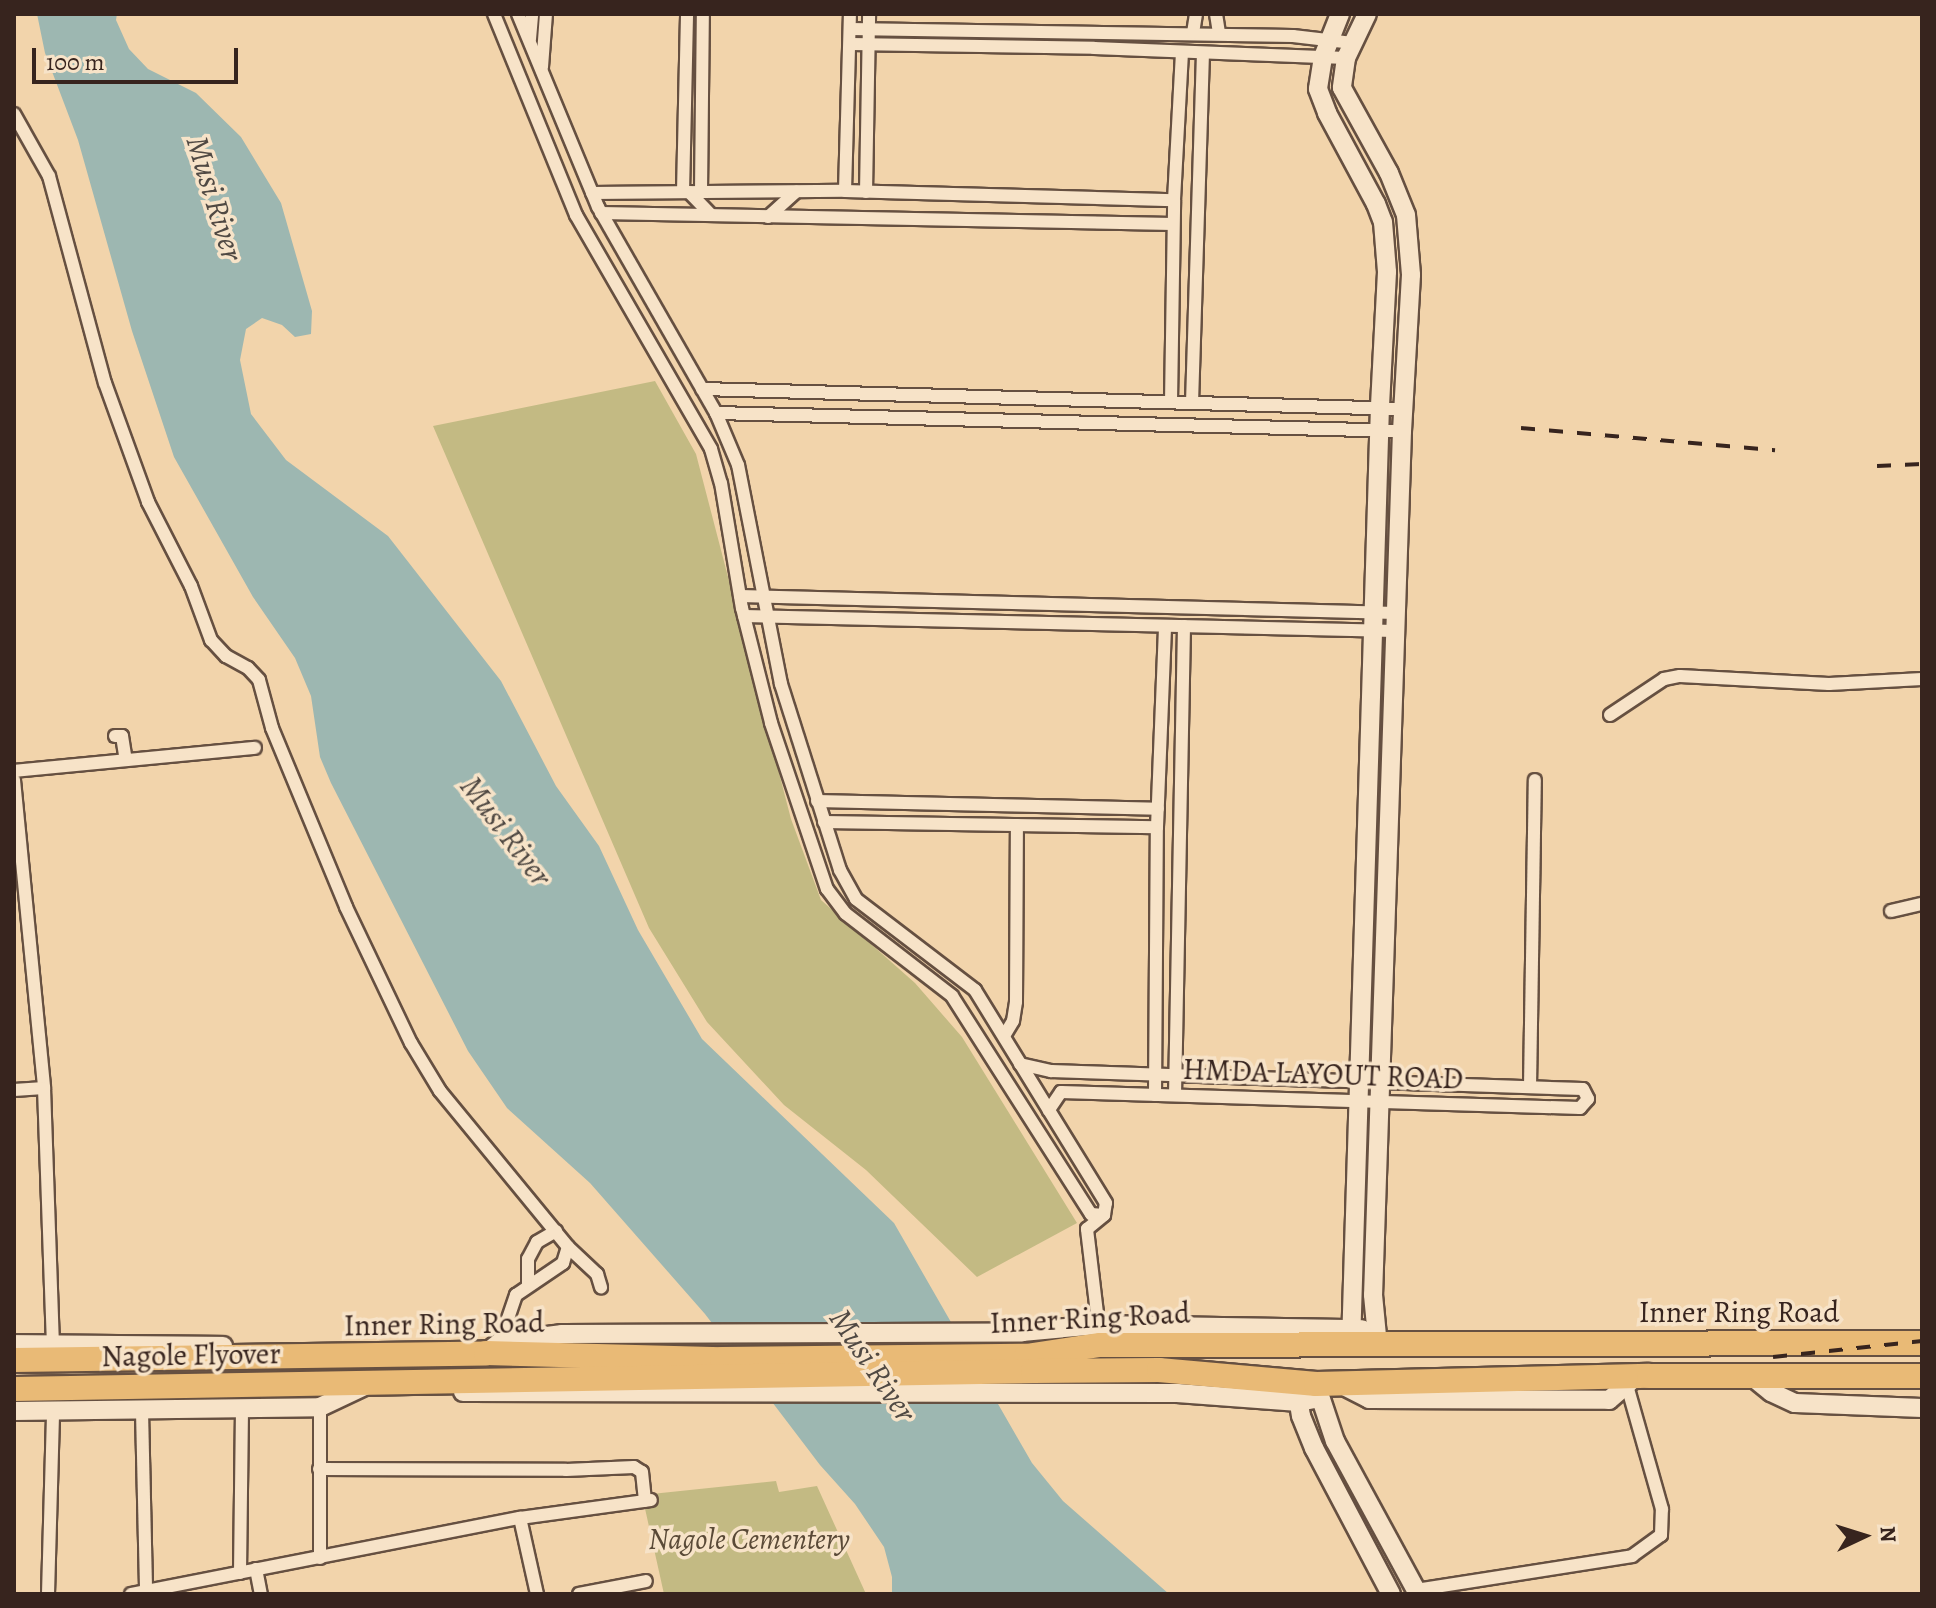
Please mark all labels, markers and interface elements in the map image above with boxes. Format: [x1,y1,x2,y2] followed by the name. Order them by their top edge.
[36,32,242,82] scale bar
[46,46,105,78] text: 100 m
[178,131,252,265] water label: Musi River
[452,768,560,894] water label: Musi River
[1182,1051,1464,1097] street label: HMDA LAYOUT ROAD
[1639,1294,1839,1330] street label: Inner Ring Road
[989,1295,1191,1341] street label: Inner Ring Road
[821,1301,925,1429] water label: Musi River
[343,1304,545,1344] street label: Inner Ring Road
[101,1335,281,1375] street label: Nagole Flyover
[1824,1496,1904,1576] north arrow
[648,1521,850,1557] park label: Nagole Cementery
[1872,1525,1903,1543] text: N

